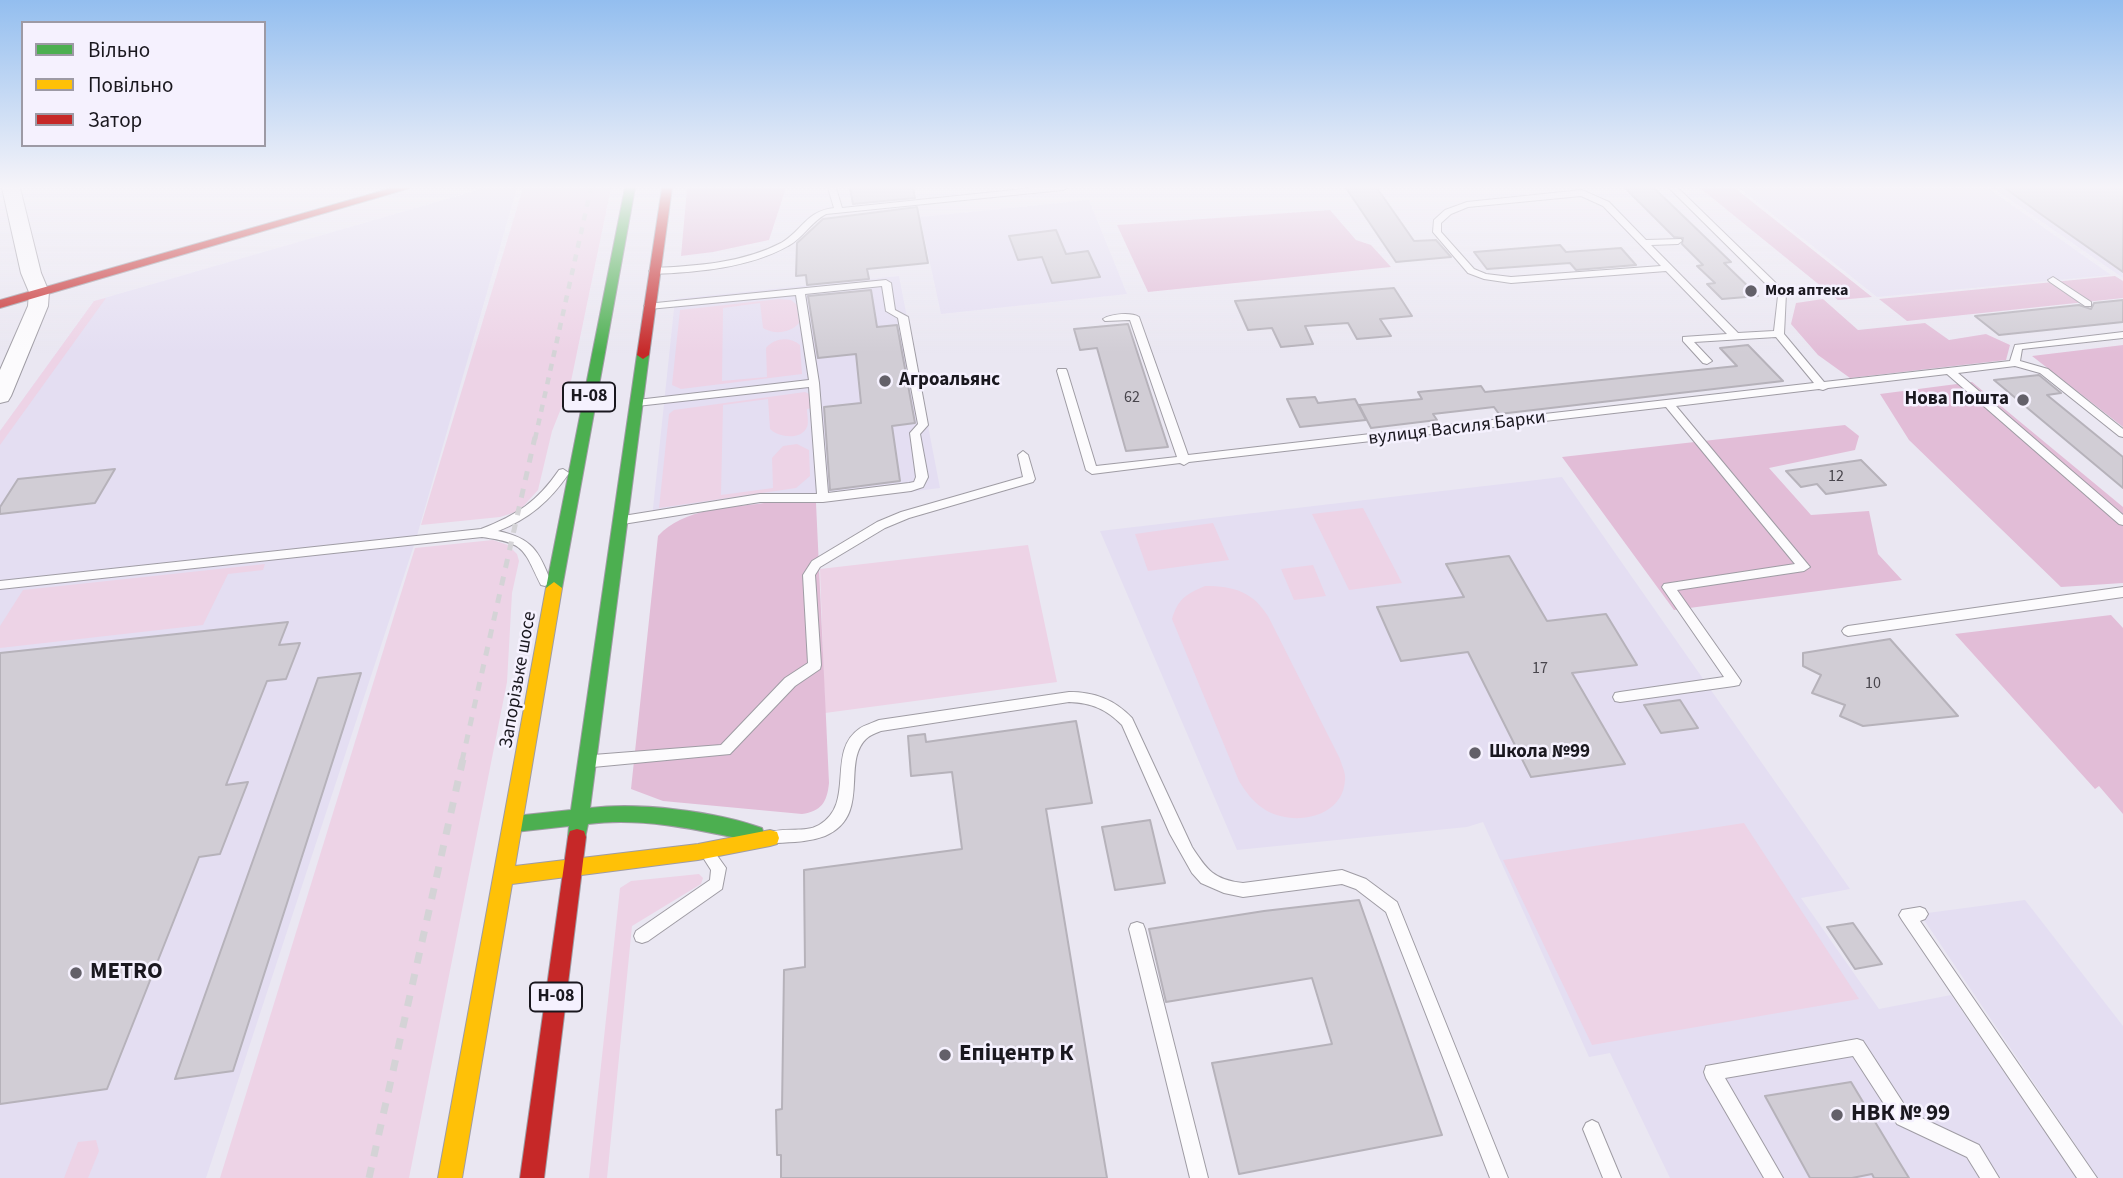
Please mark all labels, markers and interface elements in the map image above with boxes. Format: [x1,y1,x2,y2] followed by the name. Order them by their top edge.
[21,21,266,147] legend
[88,35,150,65] text: Вільно
[88,70,173,100] text: Повільно
[88,105,142,135] text: Затор
[1765,281,1848,301] place label: Моя аптека
[1743,283,1759,299] marker: Моя аптека
[899,370,1000,392] place label: Агроальянс
[877,373,893,389] marker: Агроальянс
[563,382,615,412] road number: Н-08
[1124,388,1140,408] house number: 62
[1904,389,2009,411] place label: Нова Пошта
[2015,392,2031,408] marker: Нова Пошта
[1367,407,1547,451] street label: вулиця Василя Барки
[1828,467,1844,487] house number: 12
[496,610,542,750] street label: Запорізьке шосе
[1532,659,1548,679] house number: 17
[1865,674,1881,694] house number: 10
[1489,742,1590,764] place label: Школа №99
[1467,745,1483,761] marker: Школа №99
[90,959,163,987] place label: METRO
[68,965,84,981] marker: METRO
[530,982,582,1012] road number: Н-08
[959,1041,1073,1069] place label: Епіцентр К
[937,1047,953,1063] marker: Епіцентр К
[1851,1101,1950,1129] place label: НВК № 99
[1829,1107,1845,1123] marker: НВК № 99

